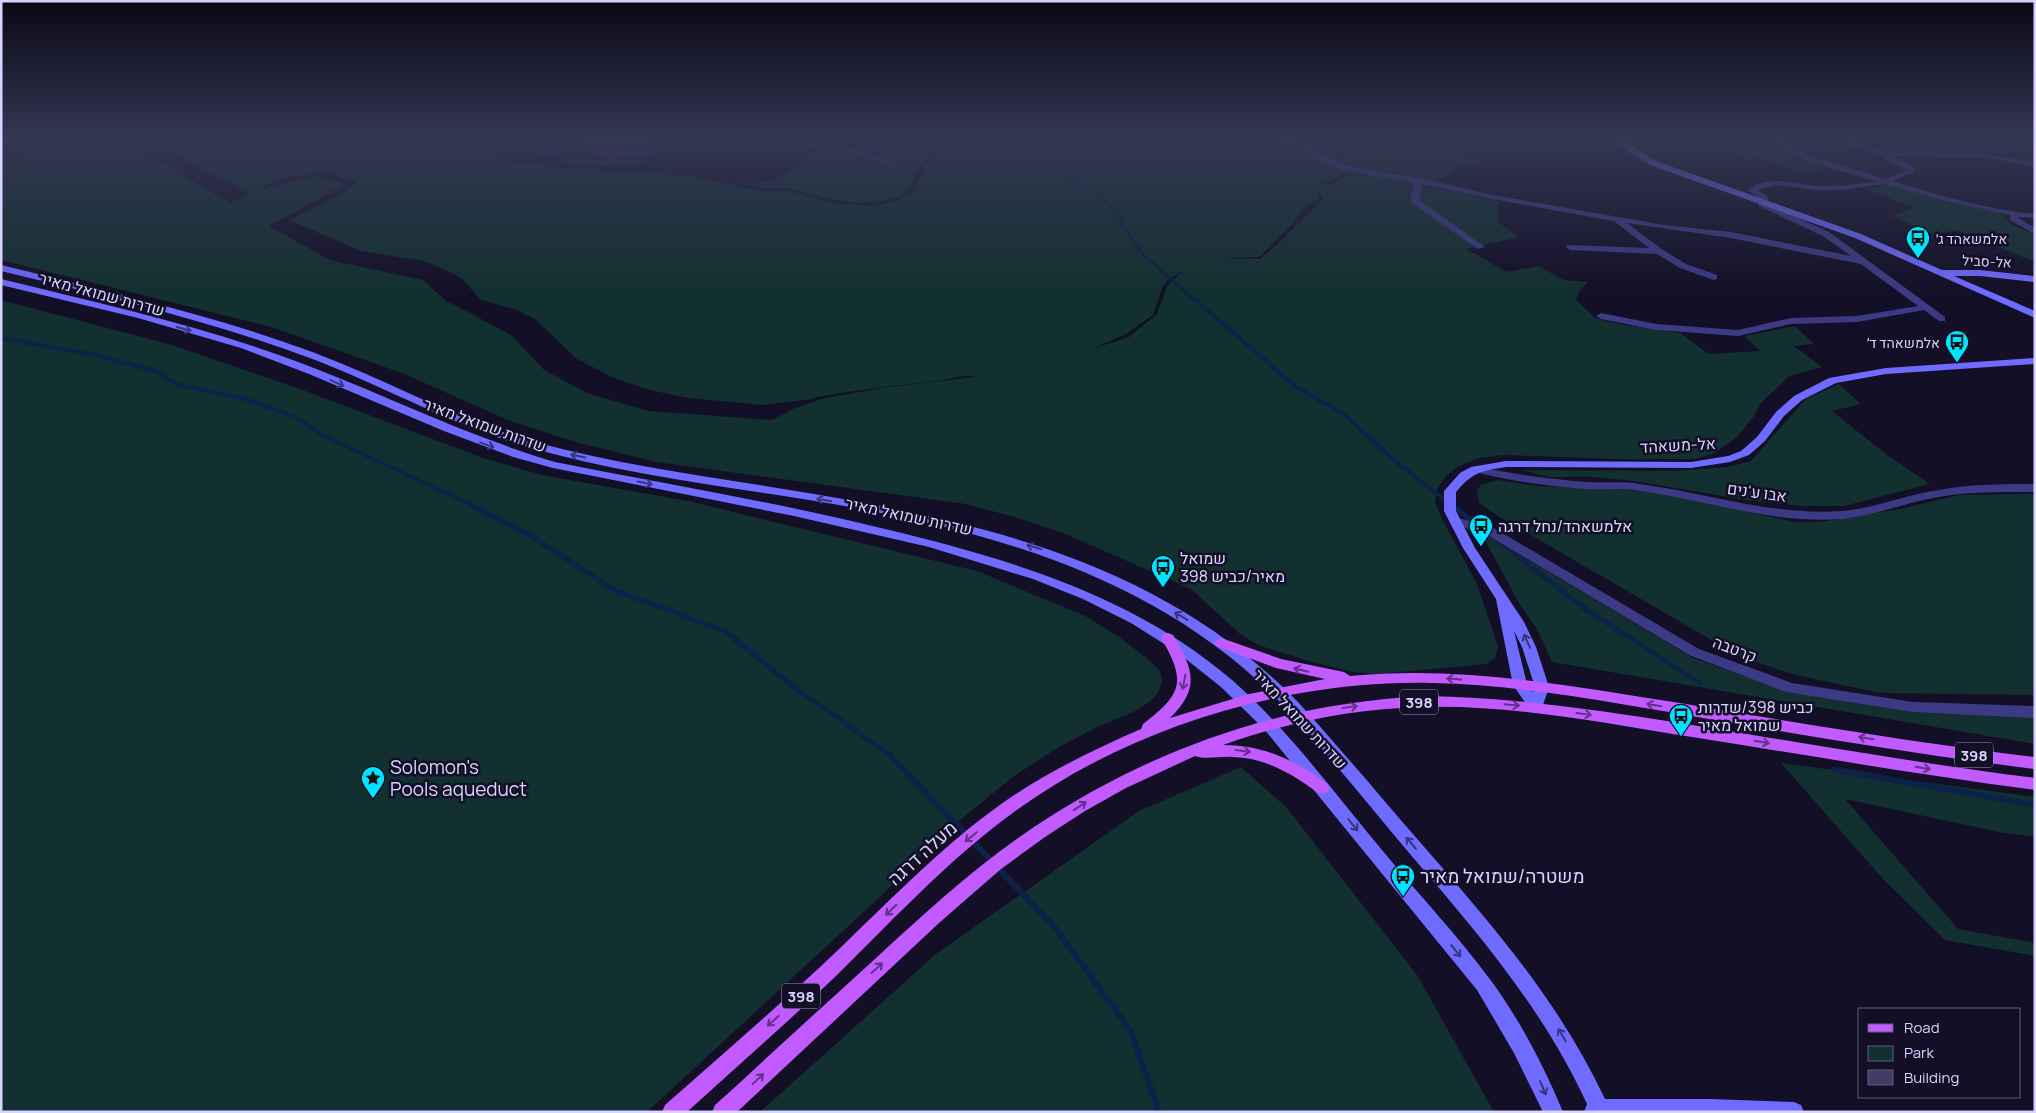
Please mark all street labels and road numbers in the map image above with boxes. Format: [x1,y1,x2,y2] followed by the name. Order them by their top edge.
[1962,250,2012,272] street label: אל-סביל
[37,267,167,321] street label: שדרות שמואל מאיר
[421,393,549,457] street label: שדרות שמואל מאיר
[1639,432,1717,458] street label: אל-משאהד
[1726,477,1788,507] street label: אבו ע'נים
[844,492,974,540] street label: שדרות שמואל מאיר
[1710,631,1760,667] street label: קרטבה
[1248,664,1352,774] street label: שדרות שמואל מאיר
[1400,690,1438,714] road number: 398
[1955,742,1993,768] road number: 398
[882,815,962,891] street label: מעלה דרגה
[782,984,820,1008] road number: 398

